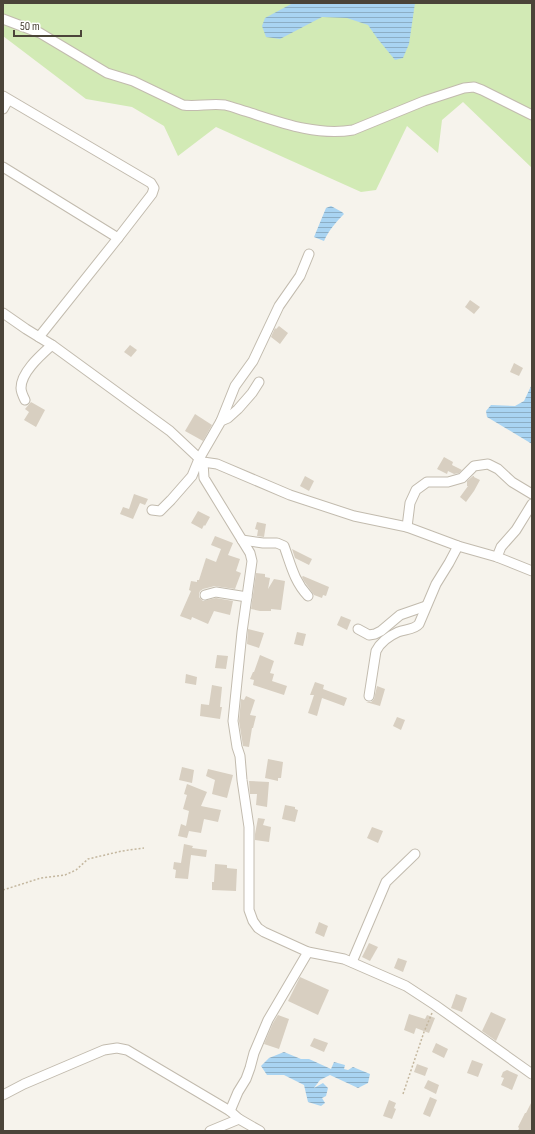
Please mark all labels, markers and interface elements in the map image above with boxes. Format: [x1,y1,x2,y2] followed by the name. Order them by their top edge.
[14,12,81,38] scale bar
[20,19,40,34] text: 50 m

